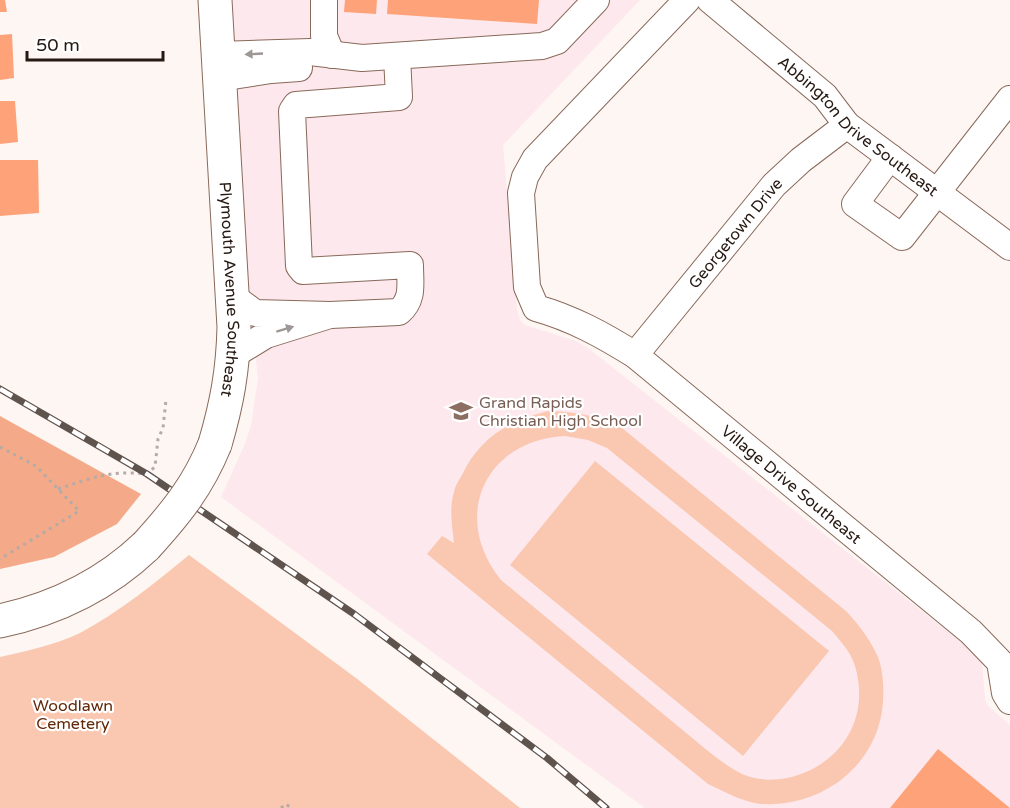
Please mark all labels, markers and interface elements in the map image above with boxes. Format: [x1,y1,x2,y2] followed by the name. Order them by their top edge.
[27,24,164,62] scale bar
[36,34,80,56] text: 50 m
[245,49,264,58] one-way arrow
[773,52,942,201] street label: Abbington Drive Southeast
[684,173,787,293] street label: Georgetown Drive
[215,181,243,399] street label: Plymouth Avenue Southeast
[276,324,294,333] one-way arrow
[479,393,642,431] place label: Grand Rapids Christian High School
[448,398,474,424] school or university icon: Grand Rapids Christian High School
[717,421,865,549] street label: Village Drive Southeast
[33,696,113,734] park label: Woodlawn Cemetery

